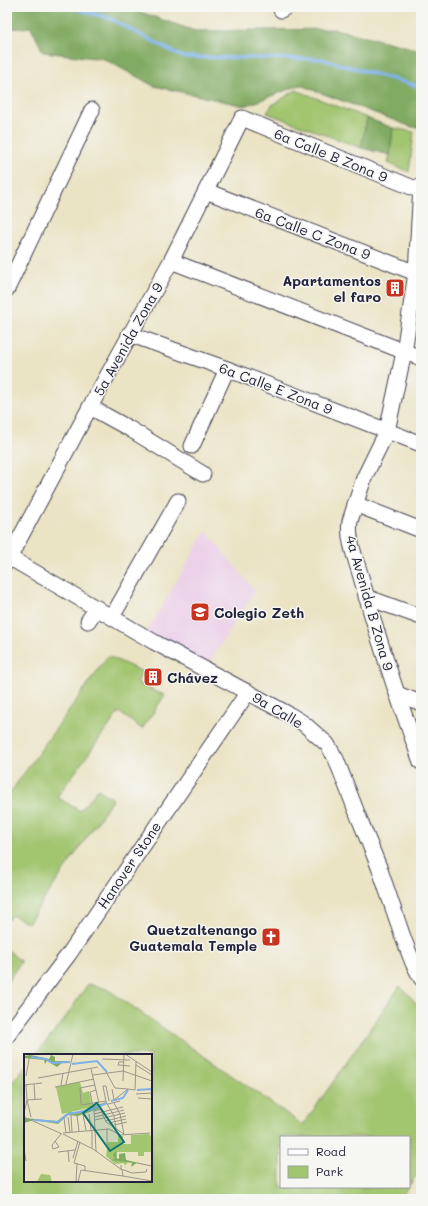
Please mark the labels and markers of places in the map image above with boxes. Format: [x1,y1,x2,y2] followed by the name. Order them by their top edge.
[282,271,381,306] place label: Apartamentos el faro
[384,277,406,299] building icon: Apartamentos el faro
[189,601,211,623] school or university icon: Colegio Zeth
[214,603,304,622] place label: Colegio Zeth
[142,666,164,688] building icon: Chávez
[167,668,218,687] place label: Chávez
[129,920,257,955] place label: Quetzaltenango Guatemala Temple
[260,926,282,948] church icon: Quetzaltenango Guatemala Temple

